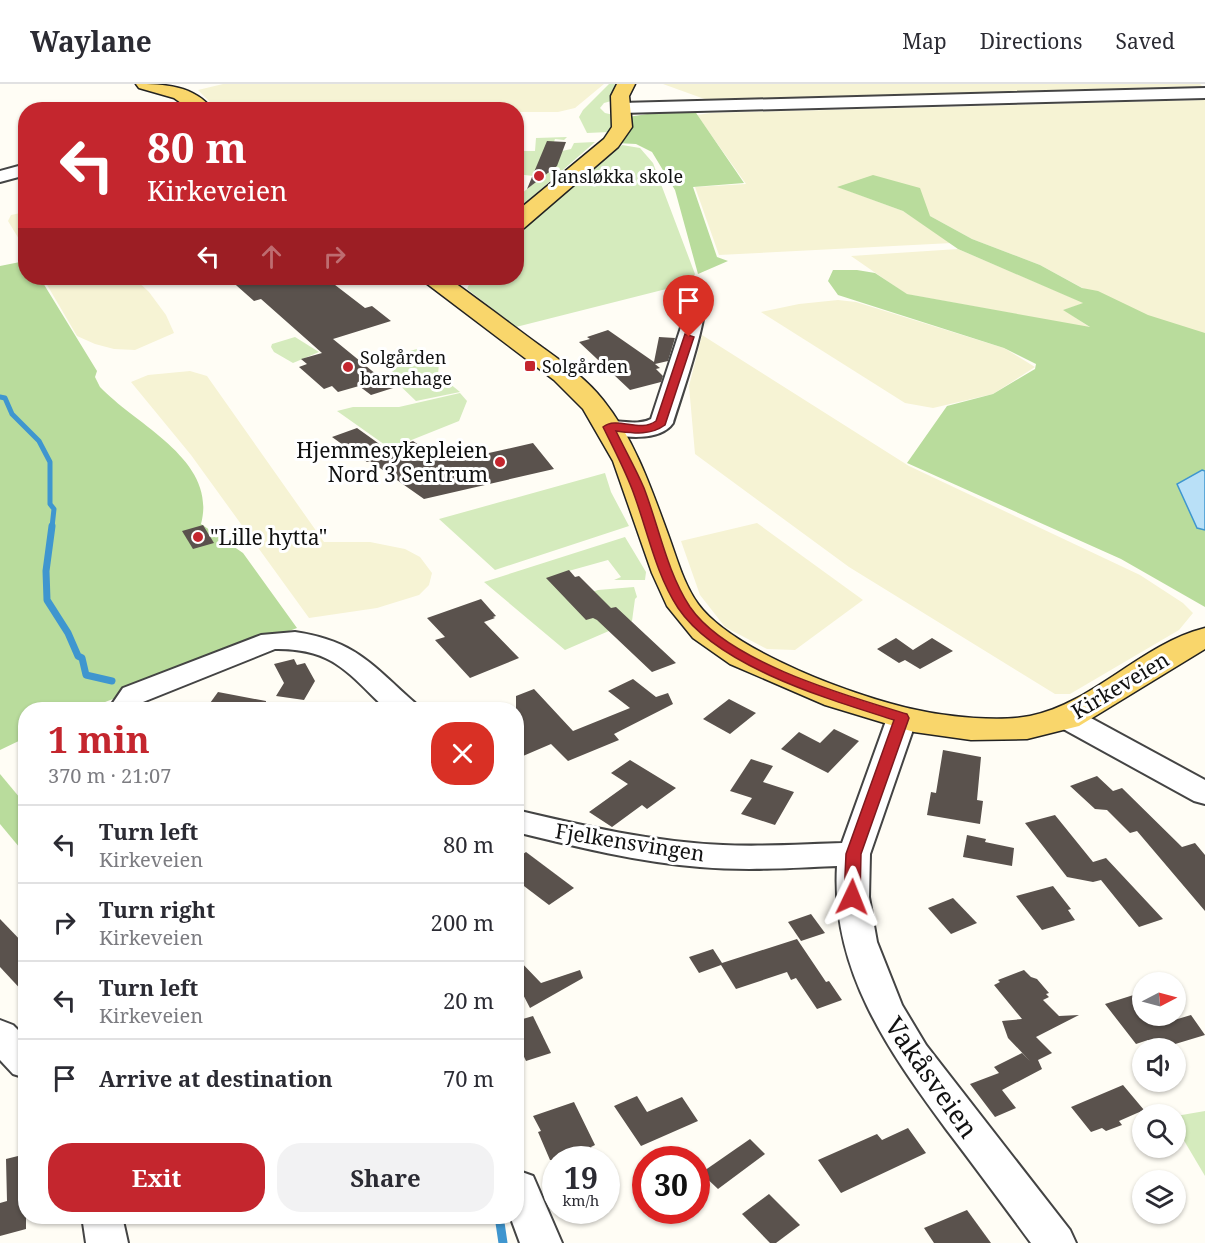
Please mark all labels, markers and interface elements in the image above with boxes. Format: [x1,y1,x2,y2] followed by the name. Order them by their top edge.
[30,22,152,60] text: Waylane
[902,27,947,55] text: Map
[980,27,1082,55] text: Directions
[1115,27,1175,55] text: Saved
[147,118,247,175] text: 80 m
[48,126,126,204] icon: left
[550,164,683,188] place label: Jansløkka skole
[532,169,546,183] marker: Jansløkka skole
[147,172,288,209] text: Kirkeveien
[192,240,225,273] icon: left
[255,240,288,273] icon: ahead
[318,240,351,273] icon: right
[663,275,714,337] pin
[672,284,705,317] icon: arrive
[360,345,452,390] place label: Solgården barnehage
[542,354,629,378] place label: Solgården
[523,359,537,373] marker: Solgården
[341,360,355,374] marker: Solgården barnehage
[296,436,488,488] place label: Hjemmesykepleien Nord 3 Sentrum
[493,455,507,469] marker: Hjemmesykepleien Nord 3 Sentrum
[210,523,327,551] place label: "Lille hytta"
[191,530,205,544] marker: "Lille hytta"
[1066,645,1174,725] street label: Kirkeveien
[48,715,150,764] text: 1 min
[431,722,494,785] button: close
[48,762,171,789] text: 370 m · 21:07
[99,816,198,846] text: Turn left
[553,816,707,868] street label: Fjelkensvingen
[48,828,81,861] icon: left
[443,829,494,859] text: 80 m
[99,846,203,873] text: Kirkeveien
[820,865,884,929] position arrow
[99,894,215,924] text: Turn right
[48,906,81,939] icon: right
[431,907,494,937] text: 200 m
[99,924,203,951] text: Kirkeveien
[99,972,198,1002] text: Turn left
[1132,972,1186,1026] north arrow
[1132,972,1186,1224] map controls
[48,984,81,1017] icon: left
[443,985,494,1015] text: 20 m
[99,1002,203,1029] text: Kirkeveien
[877,1009,987,1145] street label: Vakåsveien
[1132,1038,1186,1092] button: sound
[48,1062,81,1095] icon: arrive
[99,1063,333,1093] text: Arrive at destination
[443,1063,494,1093] text: 70 m
[1132,1104,1186,1158] button: search
[48,1143,265,1212] button: Exit
[277,1143,494,1212] button: Share
[632,1146,710,1224] speed limit sign: 30
[564,1157,598,1198] text: 19
[1132,1170,1186,1224] button: layers
[563,1190,599,1210] text: km/h

